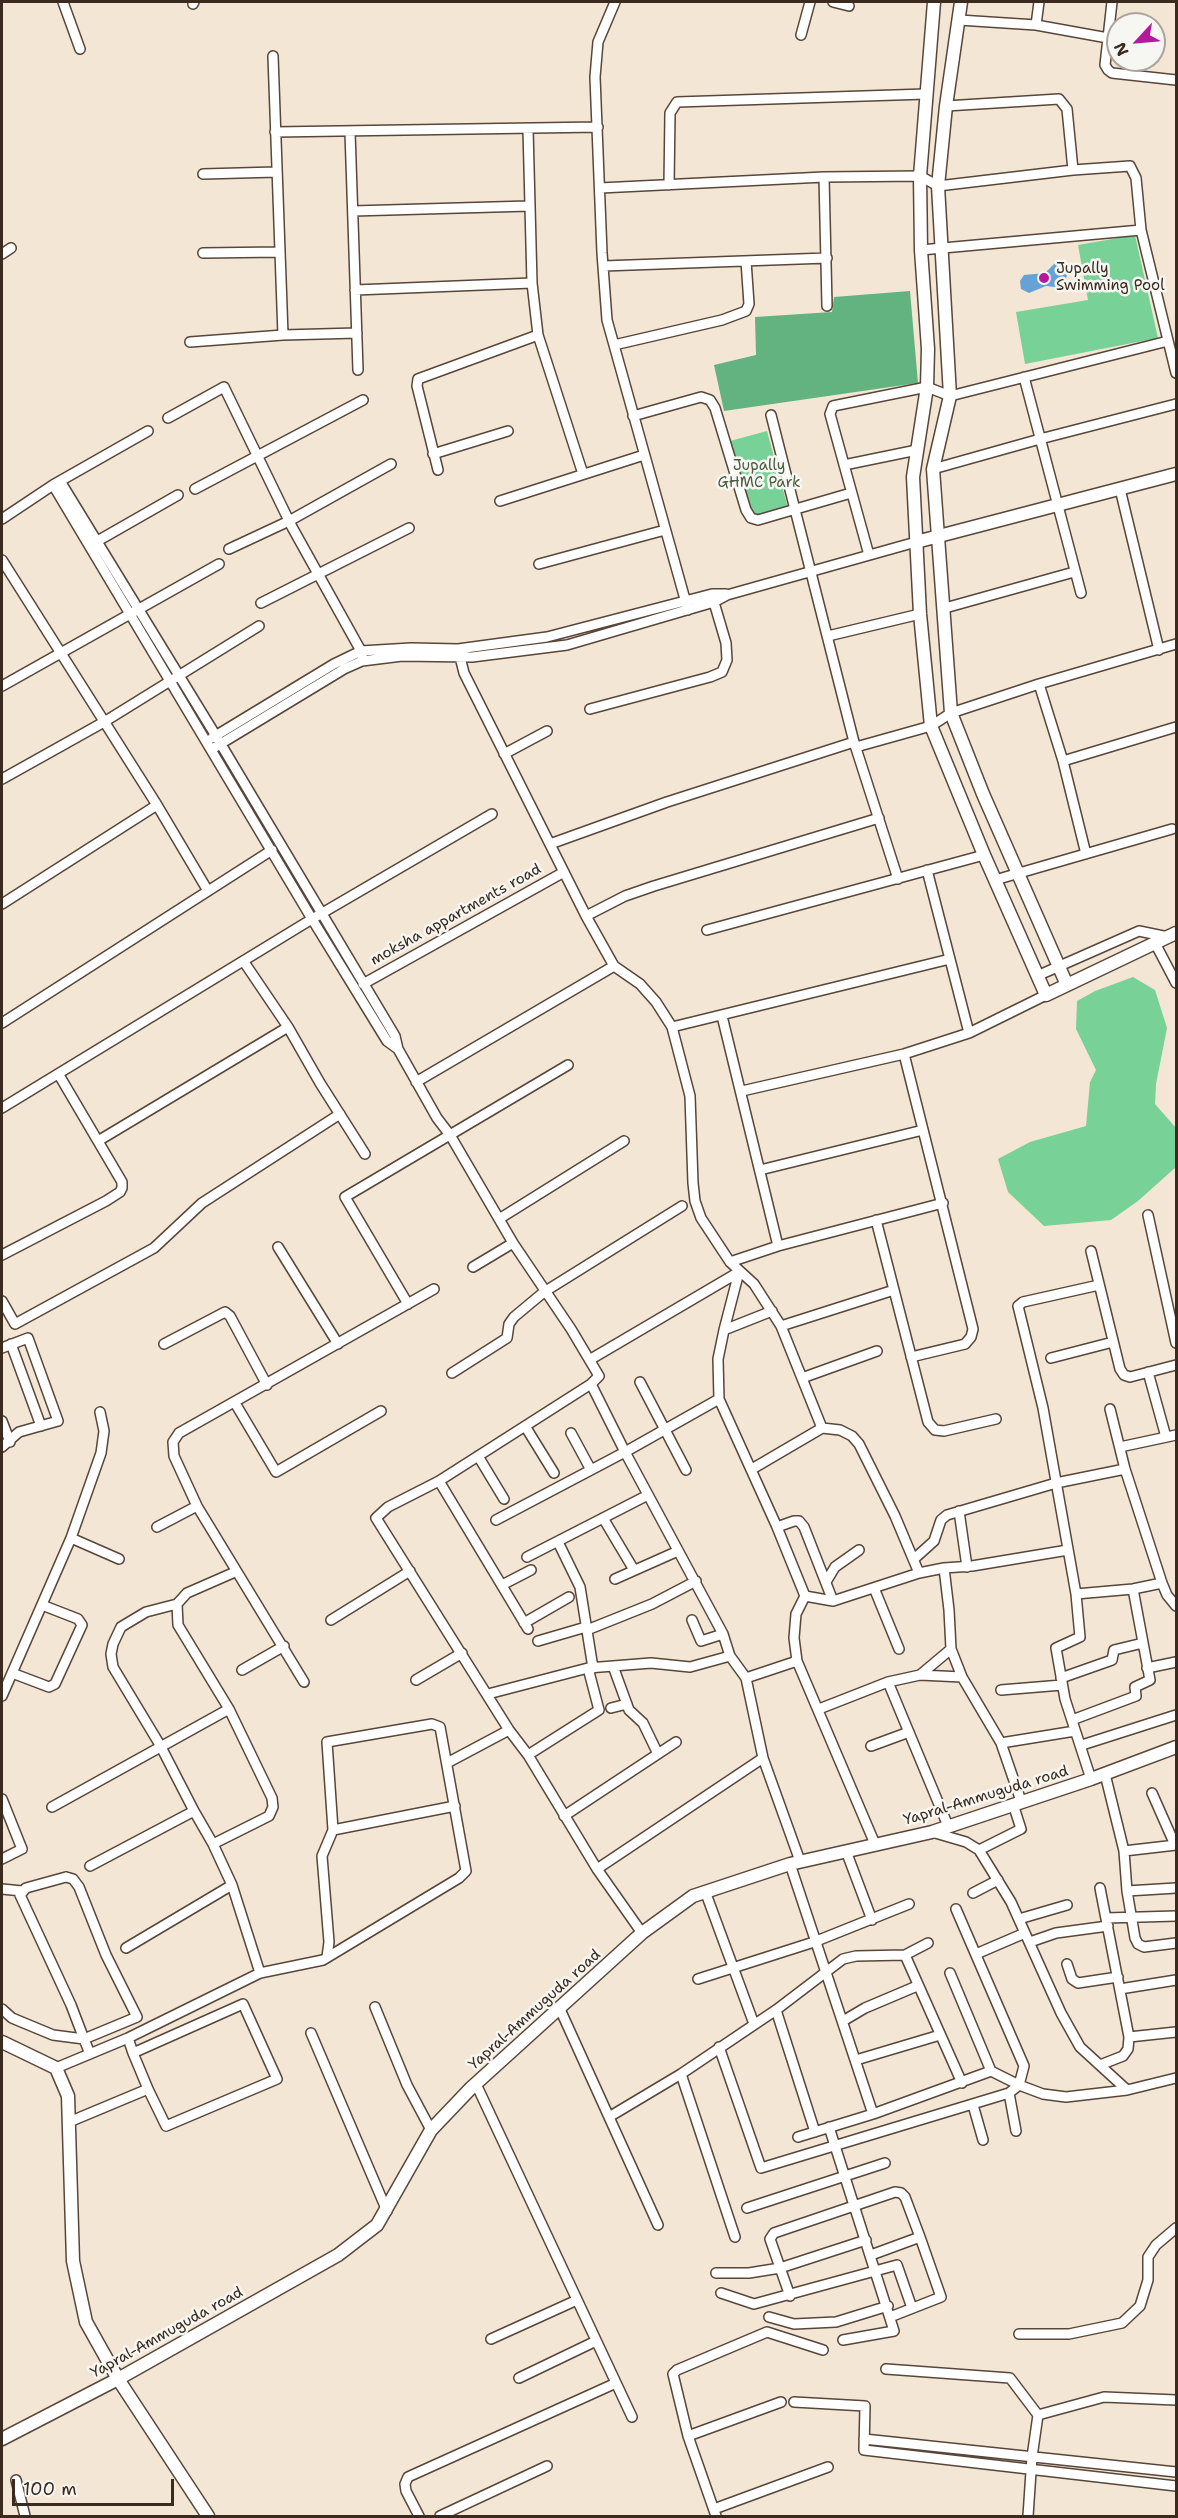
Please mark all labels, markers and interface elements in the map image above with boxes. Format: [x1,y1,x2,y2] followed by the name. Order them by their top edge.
[1106,12,1166,72] north arrow
[1109,39,1133,60] text: N
[1056,260,1165,295] place label: Jupally Swimming Pool
[1037,271,1051,285] marker: Jupally Swimming Pool
[717,457,801,492] park label: Jupally GHMC Park
[367,860,545,970] street label: moksha appartments road
[901,1762,1071,1830] street label: Yapral-Ammuguda road
[465,1946,605,2074] street label: Yapral-Ammuguda road
[88,2284,246,2382] street label: Yapral-Ammuguda road
[15,2467,177,2505] scale bar
[23,2477,77,2501] text: 100 m

